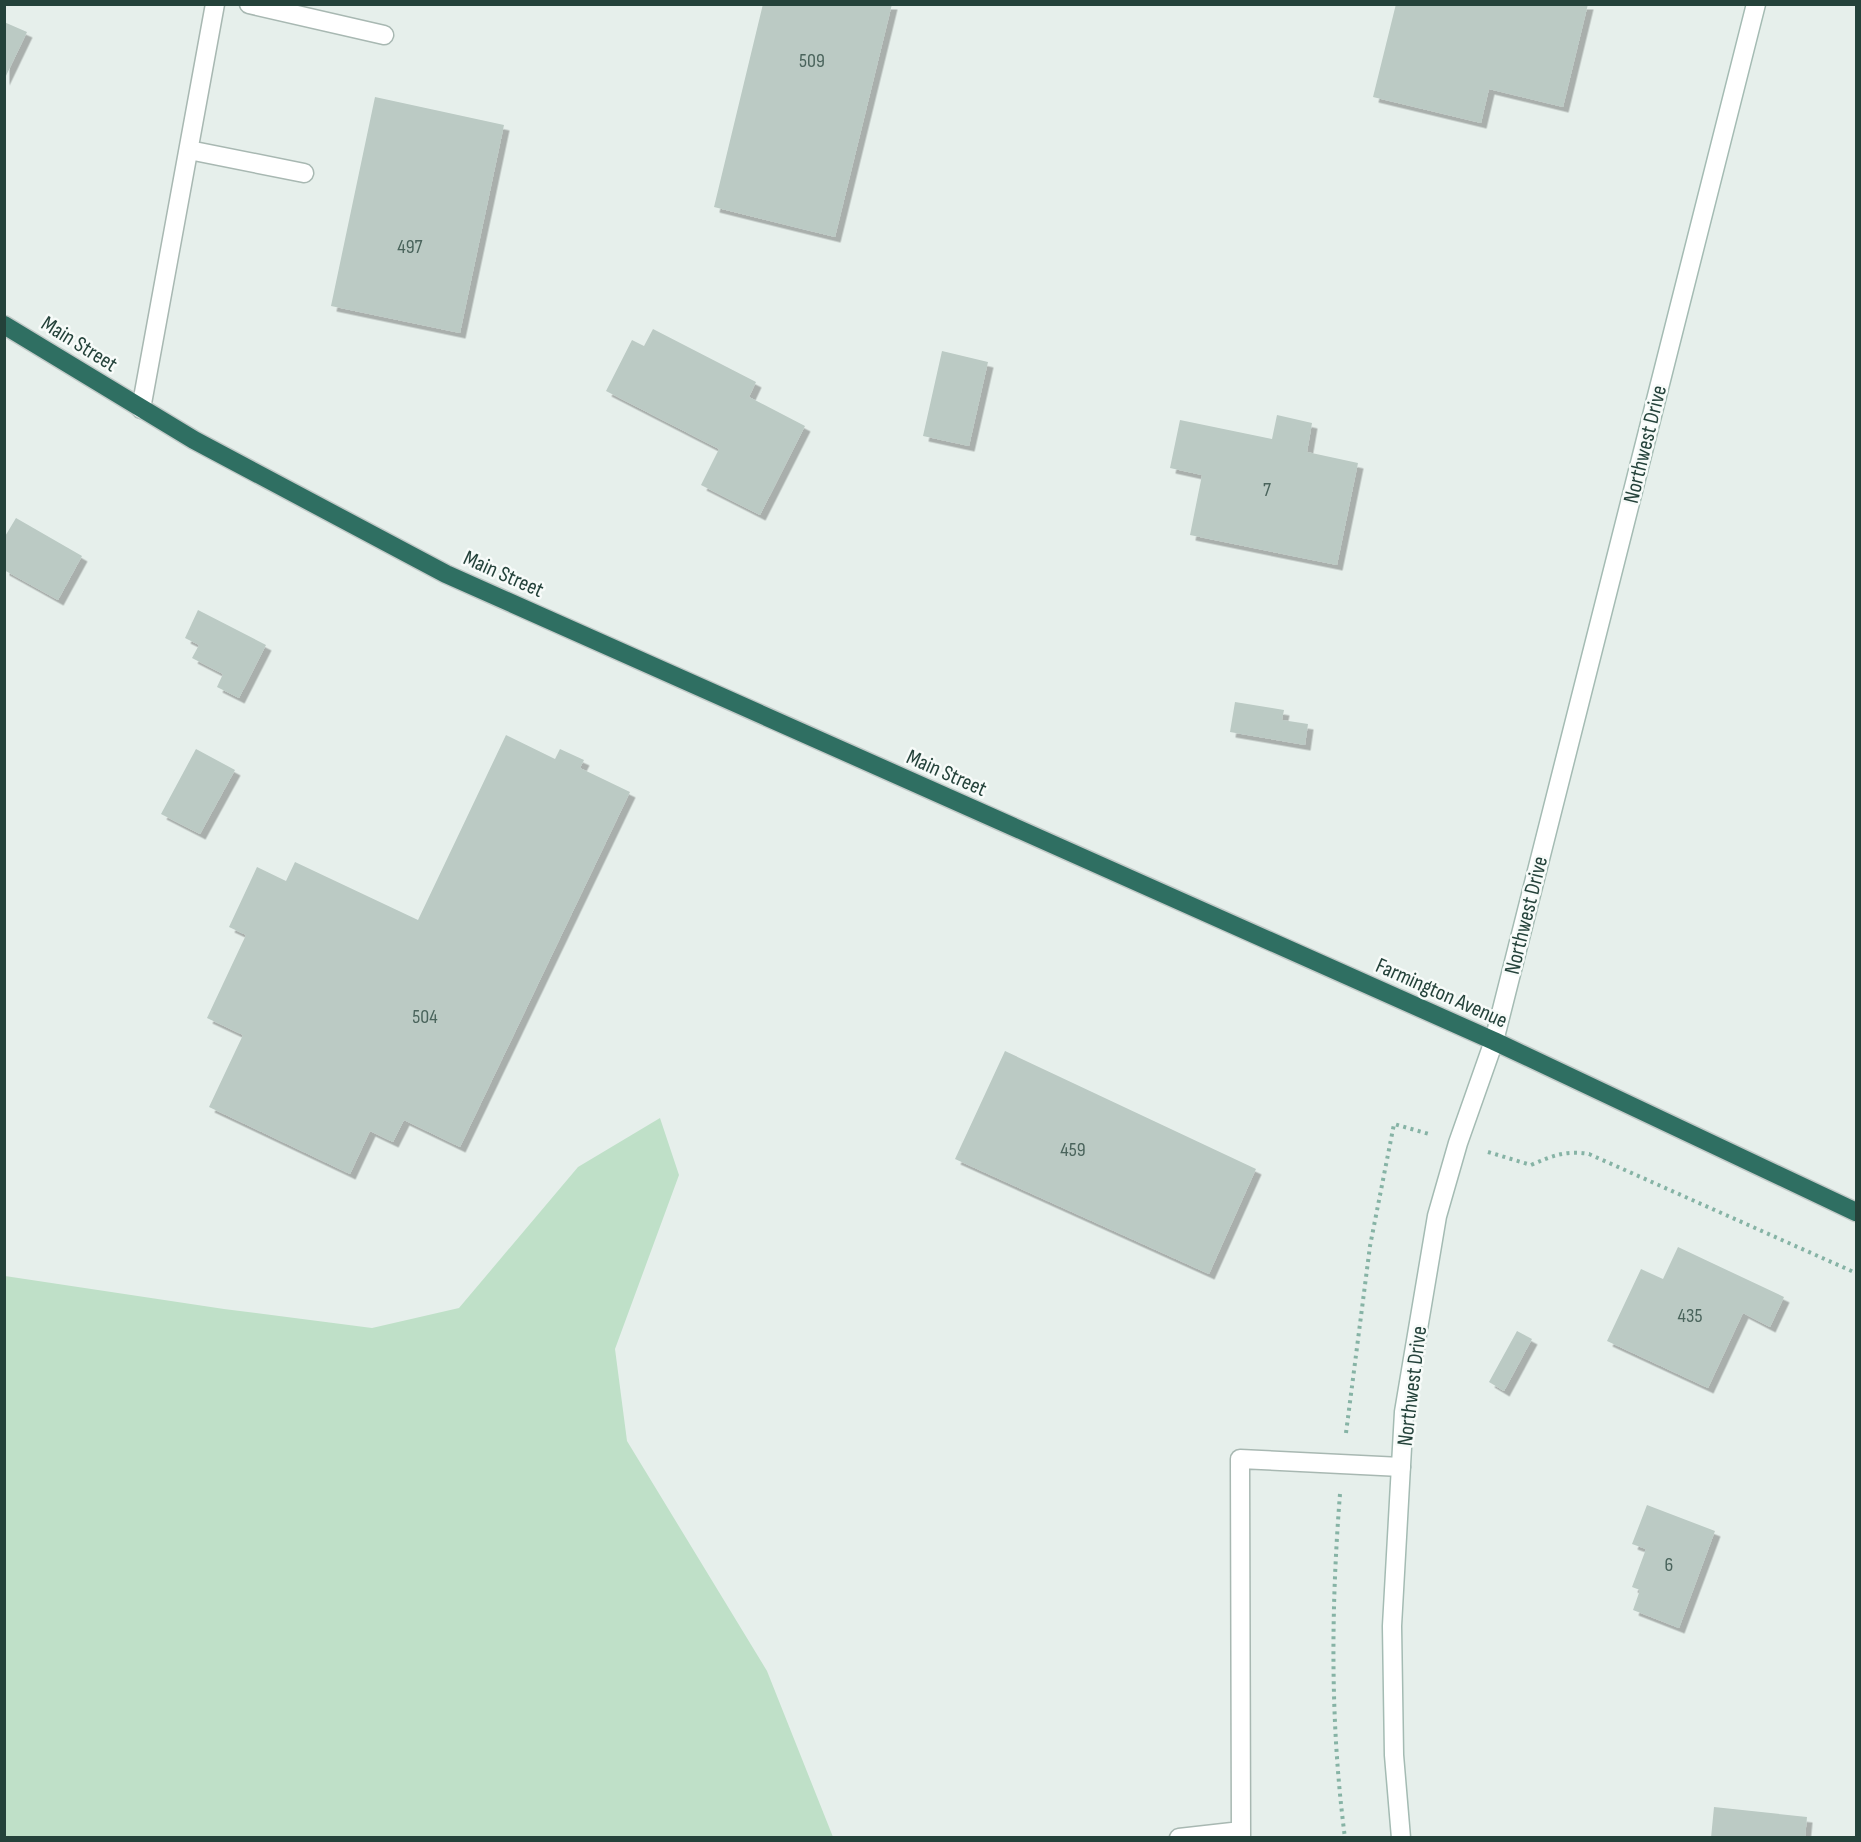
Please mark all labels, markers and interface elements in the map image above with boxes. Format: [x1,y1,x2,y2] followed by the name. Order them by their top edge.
[799,49,825,73] house number: 509
[397,235,423,259] house number: 497
[36,310,123,378] street label: Main Street
[1618,383,1673,506] street label: Northwest Drive
[1263,478,1271,502] house number: 7
[459,545,548,604] street label: Main Street
[902,744,991,803] street label: Main Street
[1499,854,1554,977] street label: Northwest Drive
[1371,952,1511,1034] street label: Farmington Avenue
[412,1005,438,1029] house number: 504
[1060,1138,1086,1162] house number: 459
[1678,1304,1702,1328] house number: 435
[1392,1325,1433,1448] street label: Northwest Drive
[1665,1553,1673,1577] house number: 6

